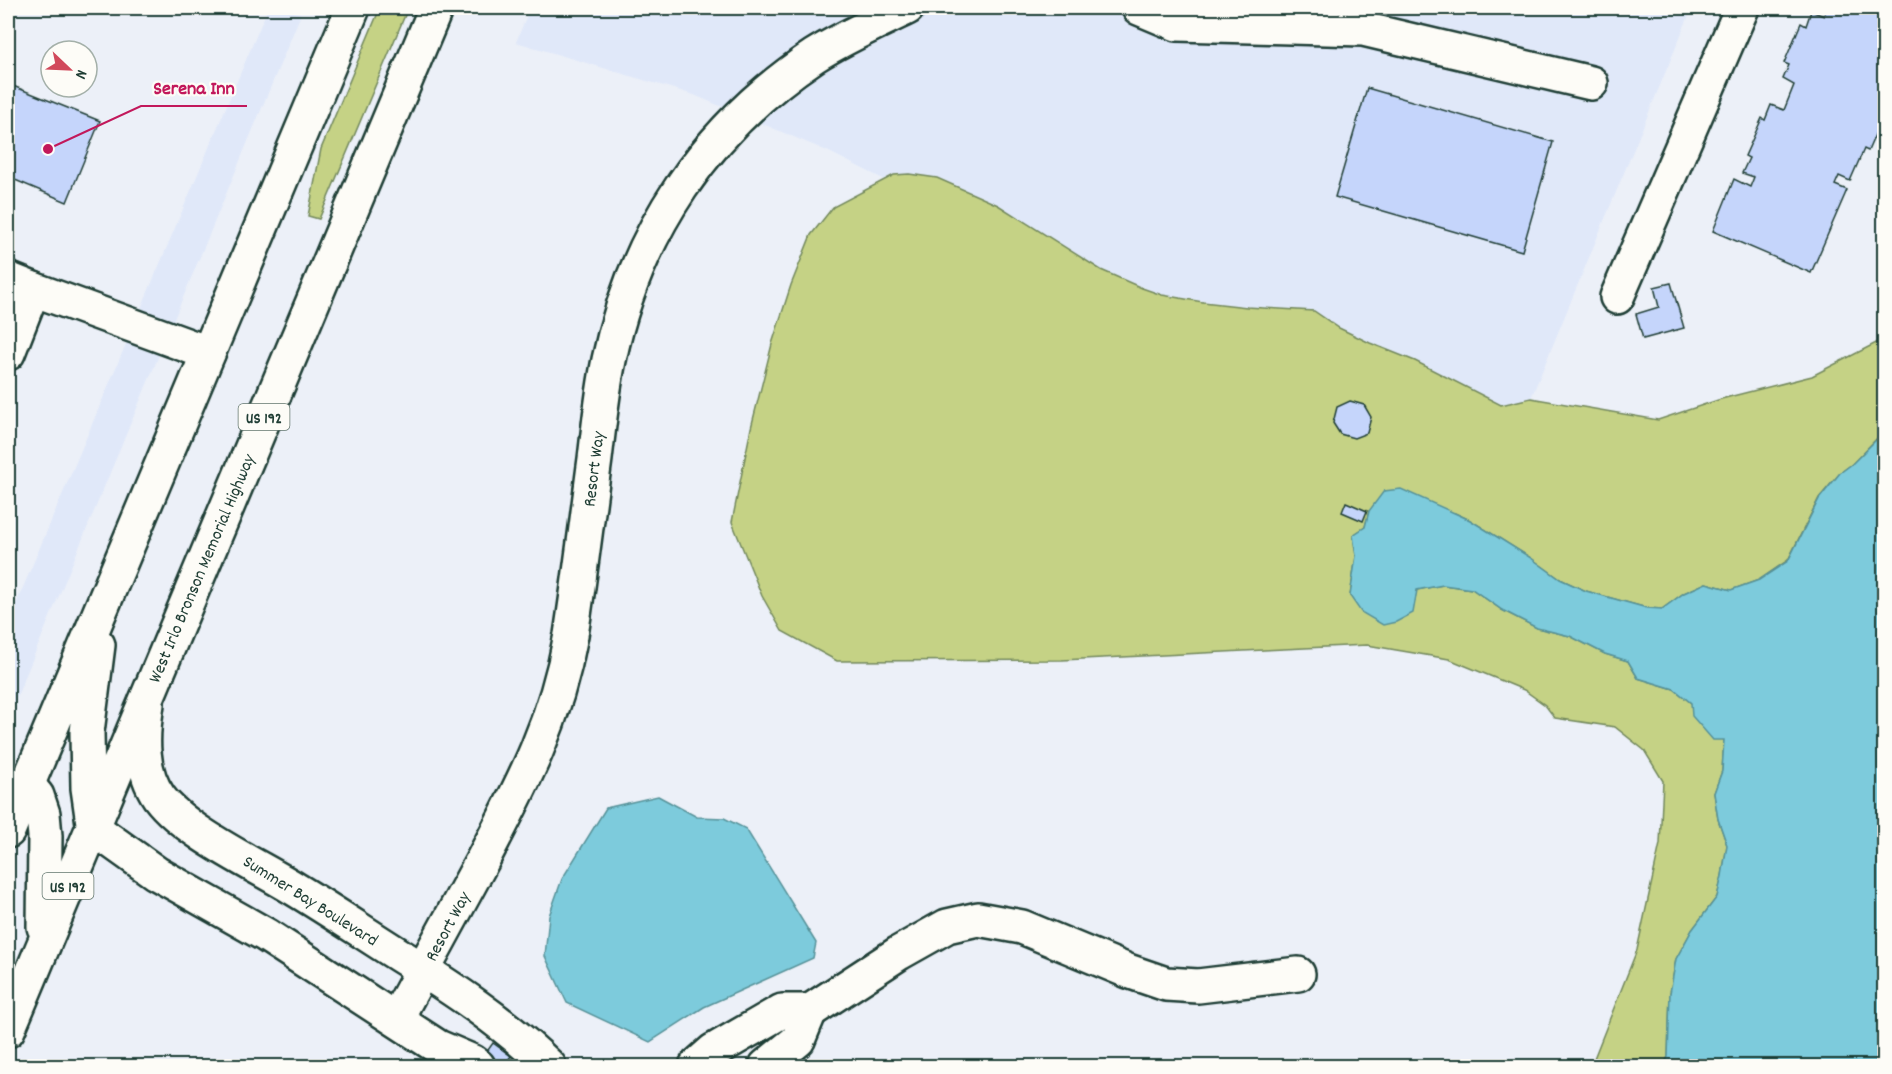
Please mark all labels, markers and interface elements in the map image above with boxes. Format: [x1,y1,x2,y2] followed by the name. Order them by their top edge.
[39,39,99,99] north arrow
[68,66,93,82] text: N
[141,68,247,106] callout: Serena Inn
[153,76,235,104] text: Serena Inn
[238,404,290,430] road number: US 192
[578,429,613,508] street label: Resort Way
[144,450,263,687] street label: West Irlo Bronson Memorial Highway
[237,850,382,954] street label: Summer Bay Boulevard
[42,873,94,899] road number: US 192
[420,887,478,966] street label: Resort Way

